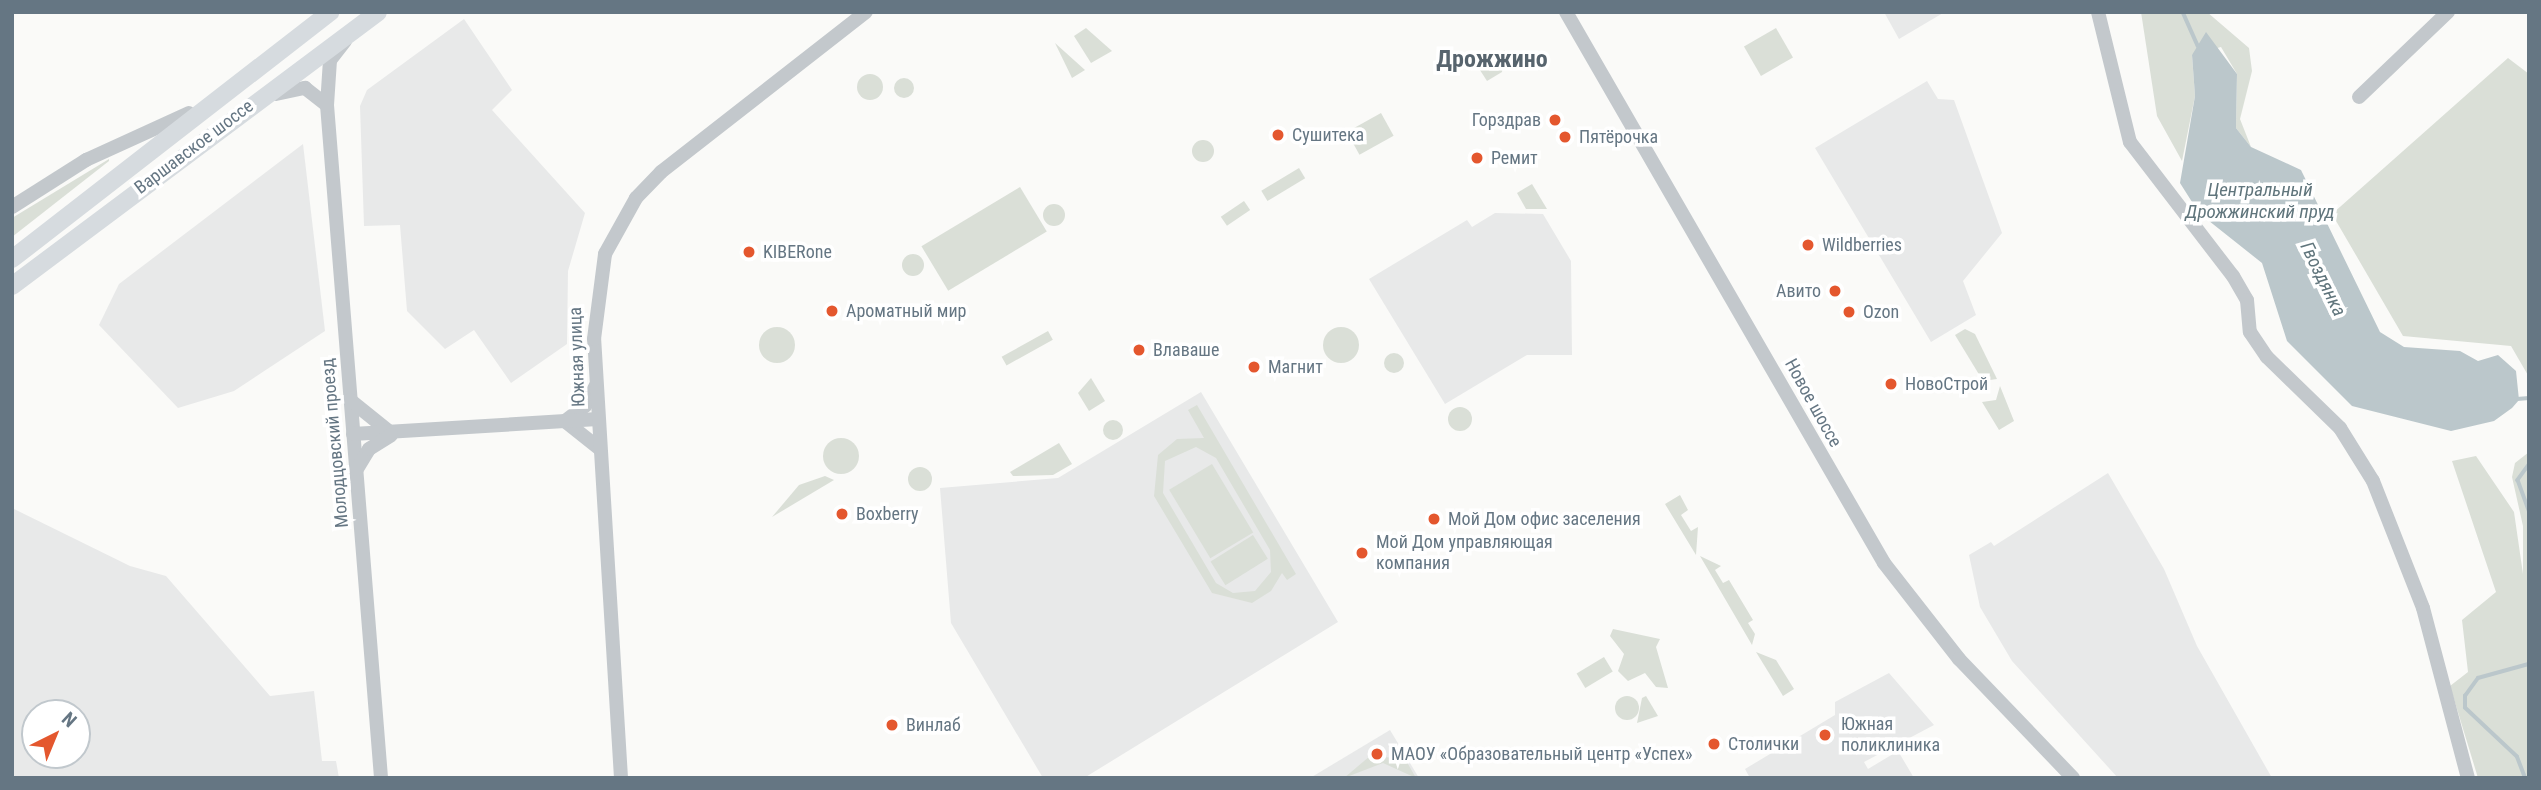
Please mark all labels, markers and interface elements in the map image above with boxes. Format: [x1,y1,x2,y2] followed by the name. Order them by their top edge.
[1436,46,1548,74] district label: Дрожжино
[130,95,258,199] street label: Варшавское шоссе
[1472,109,1541,131] place label: Горздрав
[1547,112,1563,128] marker: Горздрав
[1292,124,1364,146] place label: Сушитека
[1579,126,1658,148] place label: Пятёрочка
[1270,127,1286,143] marker: Сушитека
[1557,129,1573,145] marker: Пятёрочка
[1491,147,1538,169] place label: Ремит
[1469,150,1485,166] marker: Ремит
[2185,179,2335,223] water label: Центральный Дрожжинский пруд
[1822,234,1902,256] place label: Wildberries
[1800,237,1816,253] marker: Wildberries
[2295,238,2351,320] water label: Гвоздянка
[763,241,832,263] place label: KIBERone
[741,244,757,260] marker: KIBERone
[1776,280,1821,302] place label: Авито
[1827,283,1843,299] marker: Авито
[846,300,966,322] place label: Ароматный мир
[1863,301,1899,323] place label: Ozon
[824,303,840,319] marker: Ароматный мир
[1841,304,1857,320] marker: Ozon
[564,307,590,407] street label: Южная улица
[1153,339,1219,361] place label: Влаваше
[1131,342,1147,358] marker: Влаваше
[1780,355,1846,451] street label: Новое шоссе
[1268,356,1323,378] place label: Магнит
[317,357,353,529] street label: Молодцовский проезд
[1246,359,1262,375] marker: Магнит
[1905,373,1988,395] place label: НовоСтрой
[1883,376,1899,392] marker: НовоСтрой
[856,503,919,525] place label: Boxberry
[834,506,850,522] marker: Boxberry
[1448,508,1641,530] place label: Мой Дом офис заселения
[1426,511,1442,527] marker: Мой Дом офис заселения
[1376,532,1553,574] place label: Мой Дом управляющая компания
[1354,545,1370,561] marker: Мой Дом управляющая компания
[21,699,91,769] north arrow
[57,707,81,732] text: N
[906,714,961,736] place label: Винлаб
[1841,714,1940,756] place label: Южная поликлиника
[884,717,900,733] marker: Винлаб
[1815,725,1835,745] marker: Южная поликлиника
[1728,733,1799,755] place label: Столички
[1706,736,1722,752] marker: Столички
[1391,743,1693,765] place label: МАОУ «Образовательный центр «Успех»
[1369,746,1385,762] marker: МАОУ «Образовательный центр «Успех»

